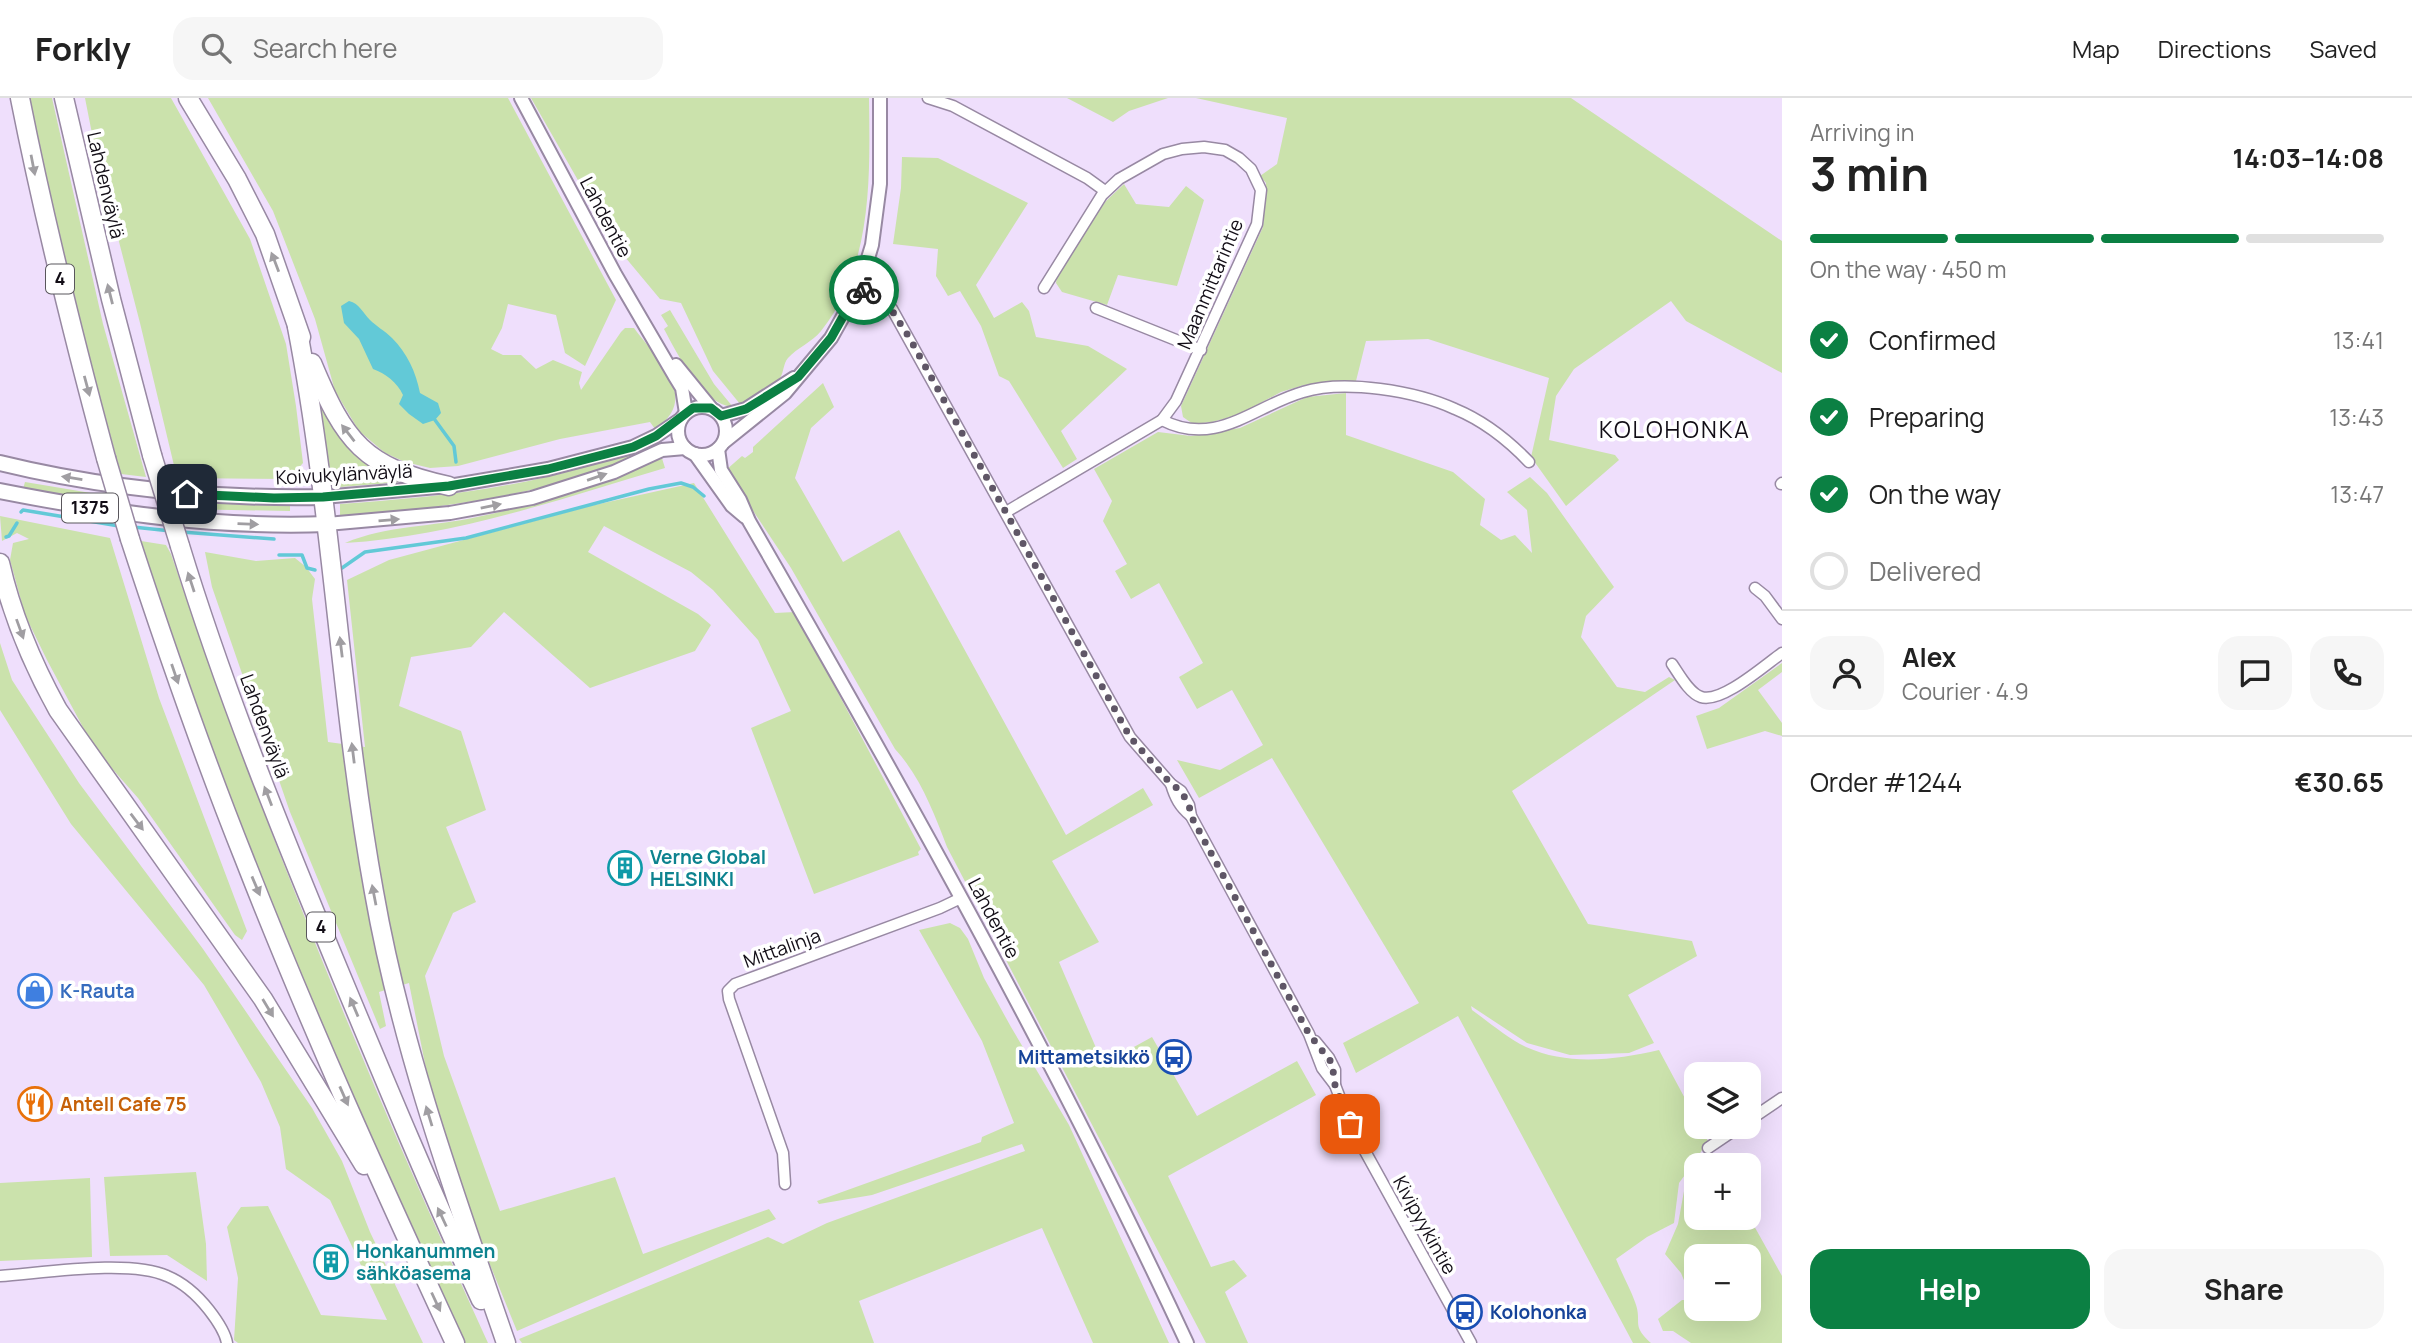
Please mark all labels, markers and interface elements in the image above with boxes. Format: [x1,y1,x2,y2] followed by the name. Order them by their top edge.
[173,17,663,80] search box
[35,26,131,71] text: Forkly
[197,29,235,67] icon: search
[253,30,397,66] text: Search here
[2072,32,2120,65] text: Map
[2158,32,2271,65] text: Directions
[2309,32,2377,65] text: Saved
[1810,116,1915,148] text: Arriving in
[81,129,131,241] street label: Lahdenväylä
[2233,140,2384,176] text: 14:03–14:08
[1810,142,1929,205] text: 3 min
[28,154,39,176] one-way arrow
[574,172,638,262] street label: Lahdentie
[1171,215,1249,353] street label: Maanmittarintie
[270,252,281,273] one-way arrow
[1810,253,2006,285] text: On the way · 450 m
[829,255,899,325] courier
[46,264,74,294] road number: 4
[845,271,883,309] icon: bike
[104,283,115,305] one-way arrow
[1810,321,1848,359] icon: check
[1869,322,1996,358] text: Confirmed
[2333,324,2384,356] text: 13:41
[82,375,93,397] one-way arrow
[1810,398,1848,436] icon: check
[1869,399,1985,435] text: Preparing
[2329,401,2384,433] text: 13:43
[1599,413,1751,445] district label: KOLOHONKA
[342,424,356,442] one-way arrow
[275,457,413,491] street label: Koivukylänväylä
[157,464,217,524] pin
[587,471,608,482] one-way arrow
[61,472,83,483] one-way arrow
[168,475,206,513] icon: home
[1810,475,1848,513] icon: check
[1869,476,2001,512] text: On the way
[2330,478,2384,510] text: 13:47
[62,494,118,522] road number: 1375
[480,501,502,512] one-way arrow
[378,514,400,525] one-way arrow
[238,518,260,530] one-way arrow
[1869,553,1981,589] text: Delivered
[185,572,196,593] one-way arrow
[14,618,25,639] one-way arrow
[335,636,346,658] one-way arrow
[1810,636,1884,710] button: person
[2218,636,2292,710] button: chat
[2310,636,2384,710] button: phone
[1902,639,1956,675] text: Alex
[170,663,181,684] one-way arrow
[234,670,296,782] street label: Lahdenväylä
[1902,675,2029,707] text: Courier · 4.9
[347,741,358,763] one-way arrow
[1810,764,1962,800] text: Order #1244
[2295,764,2384,800] text: €30.65
[262,786,273,807] one-way arrow
[129,813,144,831] one-way arrow
[650,844,766,892] place label: Verne Global HELSINKI
[606,849,644,887] building icon: Verne Global HELSINKI
[962,873,1026,963] street label: Lahdentie
[250,876,261,897] one-way arrow
[369,884,380,906] one-way arrow
[307,912,335,942] road number: 4
[740,922,824,974] street label: Mittalinja
[16,972,54,1010] shop icon: K-Rauta
[60,978,135,1004] place label: K-Rauta
[348,997,360,1017] one-way arrow
[262,998,275,1018] one-way arrow
[1155,1038,1193,1076] bus stop icon: Mittametsikkö
[1018,1044,1150,1070] place label: Mittametsikkö
[1684,1062,1761,1321] map controls
[1684,1062,1761,1139] button: layers
[16,1085,54,1123] restaurant icon: Antell Cafe 75
[338,1086,350,1106] one-way arrow
[60,1091,187,1117] place label: Antell Cafe 75
[1320,1094,1380,1154] pin
[424,1105,434,1126] one-way arrow
[1331,1105,1369,1143] icon: bag
[1684,1153,1761,1230] button: +
[1387,1171,1463,1279] street label: Kivipyykintie
[437,1206,448,1227] one-way arrow
[356,1238,495,1286] place label: Honkanummen sähköasema
[312,1243,350,1281] building icon: Honkanummen sähköasema
[1684,1244,1761,1321] button: −
[1810,1249,2090,1329] button: Help
[2104,1249,2384,1329] button: Share
[430,1292,442,1312] one-way arrow
[1446,1293,1484,1331] bus stop icon: Kolohonka
[1490,1299,1587,1325] place label: Kolohonka

